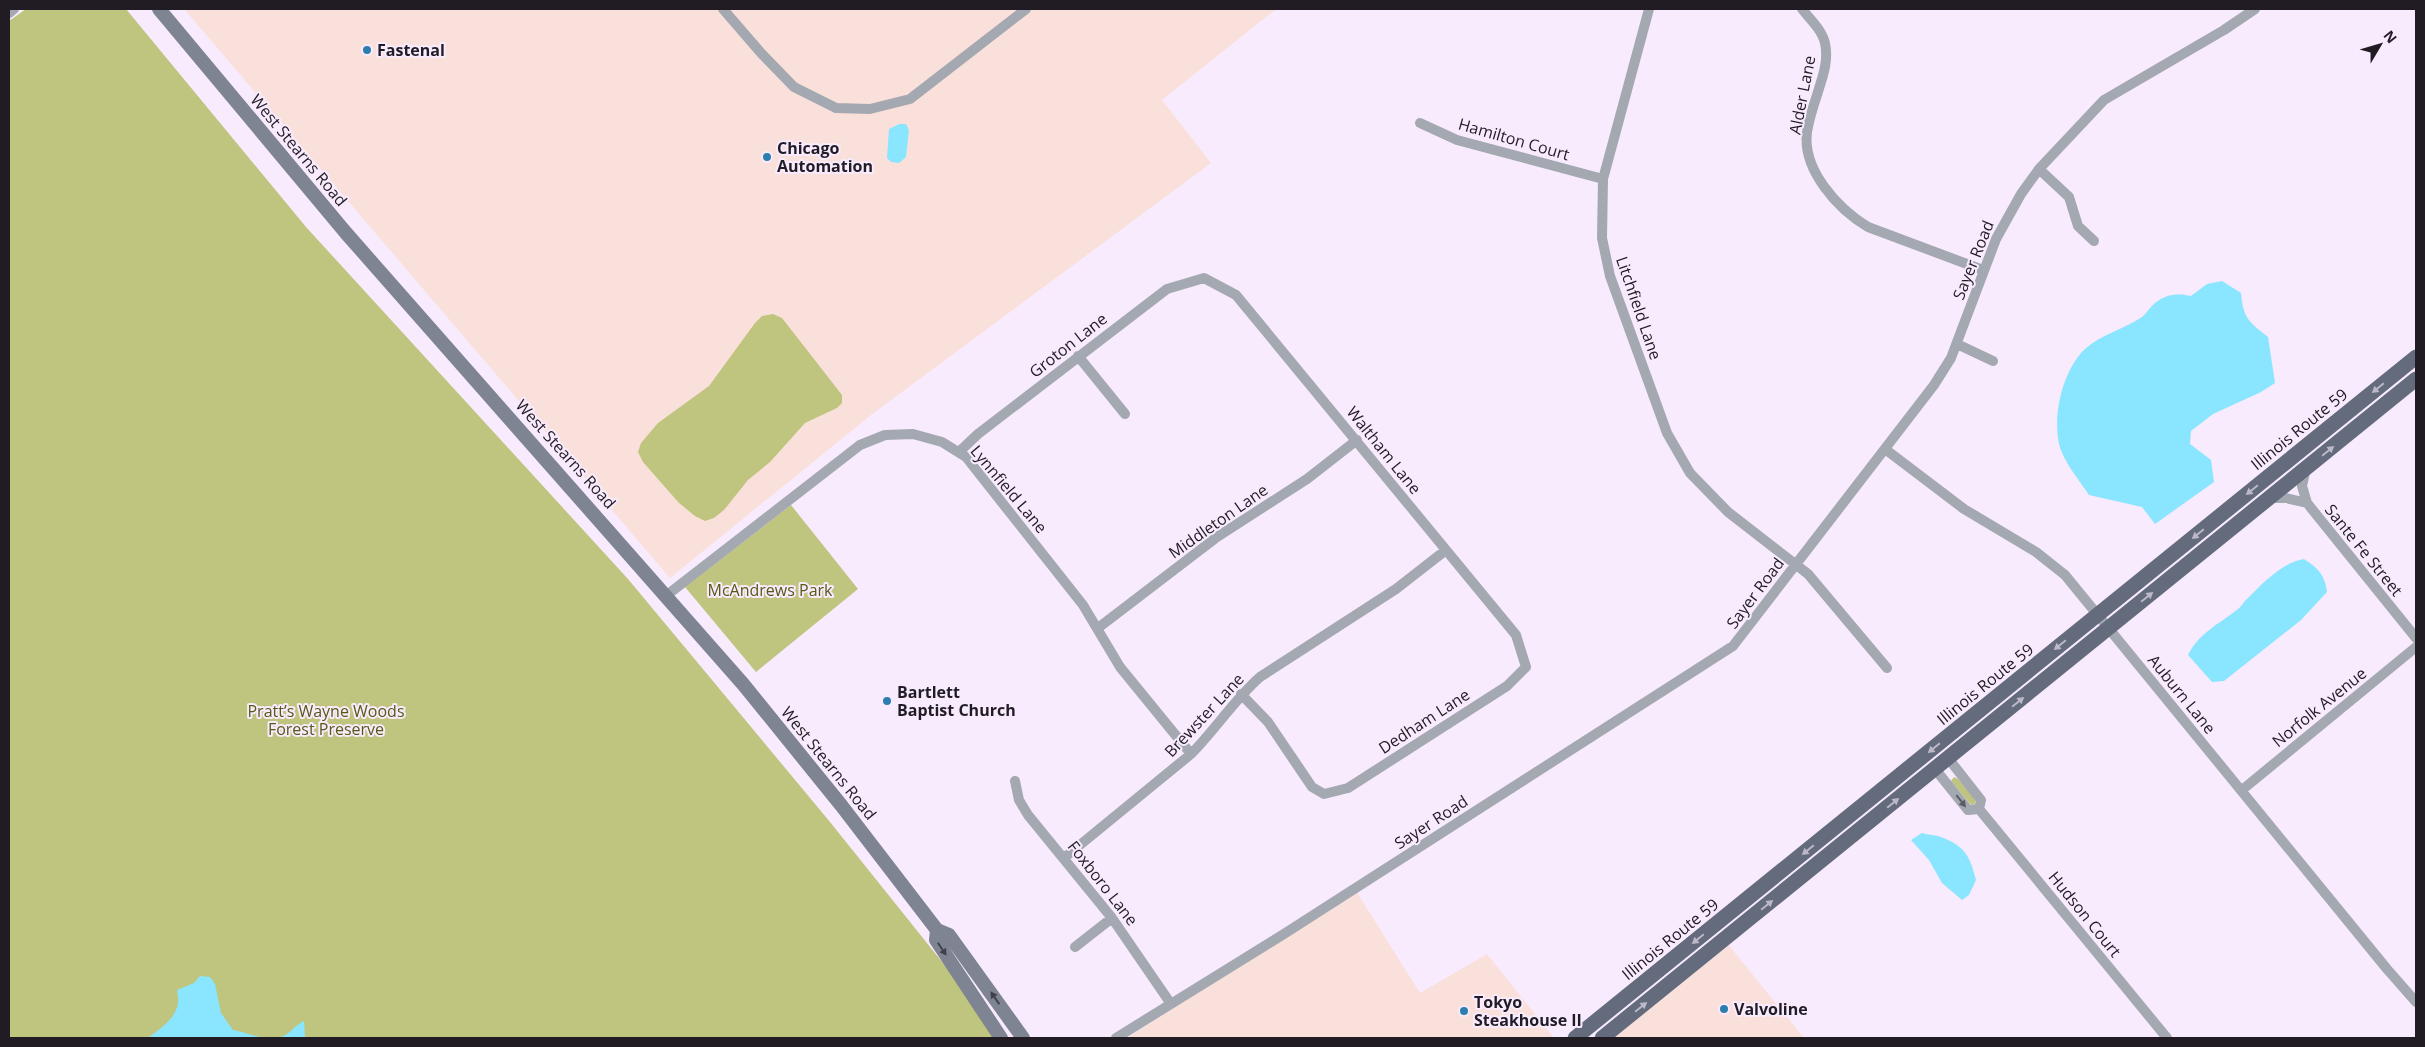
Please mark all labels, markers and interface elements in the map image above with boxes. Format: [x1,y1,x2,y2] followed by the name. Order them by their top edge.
[2355,20,2405,70] north arrow
[2380,26,2402,47] text: N
[377,39,445,61] place label: Fastenal
[361,44,373,56] marker: Fastenal
[1784,54,1820,136] street label: Alder Lane
[246,89,352,211] street label: West Stearns Road
[1456,113,1572,165] street label: Hamilton Court
[777,137,873,177] place label: Chicago Automation
[761,151,773,163] marker: Chicago Automation
[1947,217,1999,303] street label: Sayer Road
[1611,253,1667,363] street label: Litchfield Lane
[1025,308,1111,382] street label: Groton Lane
[2372,382,2385,393] one-way arrow
[2246,383,2352,475] street label: Illinois Route 59
[511,395,621,513] street label: West Stearns Road
[1342,401,1426,499] street label: Waltham Lane
[966,440,1052,538] street label: Lynnfield Lane
[2321,445,2334,456] one-way arrow
[1164,479,1272,563] street label: Middleton Lane
[2246,485,2259,496] one-way arrow
[2320,499,2408,601] street label: Sante Fe Street
[2192,528,2205,539] one-way arrow
[1721,553,1789,633] street label: Sayer Road
[708,579,833,601] park label: McAndrews Park
[2140,592,2153,603] one-way arrow
[1932,638,2038,730] street label: Illinois Route 59
[2054,640,2067,651] one-way arrow
[2143,650,2221,738] street label: Auburn Lane
[2267,662,2371,752] street label: Norfolk Avenue
[1159,668,1249,762] street label: Brewster Lane
[897,681,1016,721] place label: Bartlett Baptist Church
[1374,683,1474,759] street label: Dedham Lane
[881,695,893,707] marker: Bartlett Baptist Church
[2011,696,2024,707] one-way arrow
[247,700,405,740] park label: Pratt’s Wayne Woods Forest Preserve
[776,702,882,824] street label: West Stearns Road
[1928,742,1941,753] one-way arrow
[1390,790,1472,854] street label: Sayer Road
[1955,794,1966,807] one-way arrow
[1887,797,1900,808] one-way arrow
[1063,836,1143,930] street label: Foxboro Lane
[1802,844,1815,855] one-way arrow
[2044,867,2127,962] street label: Hudson Court
[1617,893,1723,985] street label: Illinois Route 59
[1760,899,1773,910] one-way arrow
[1692,933,1705,944] one-way arrow
[937,943,947,956] one-way arrow
[990,991,1000,1005] one-way arrow
[1474,991,1582,1031] place label: Tokyo Steakhouse II
[1734,998,1808,1020] place label: Valvoline
[1634,1002,1647,1013] one-way arrow
[1718,1003,1730,1015] marker: Valvoline
[1458,1005,1470,1017] marker: Tokyo Steakhouse II

